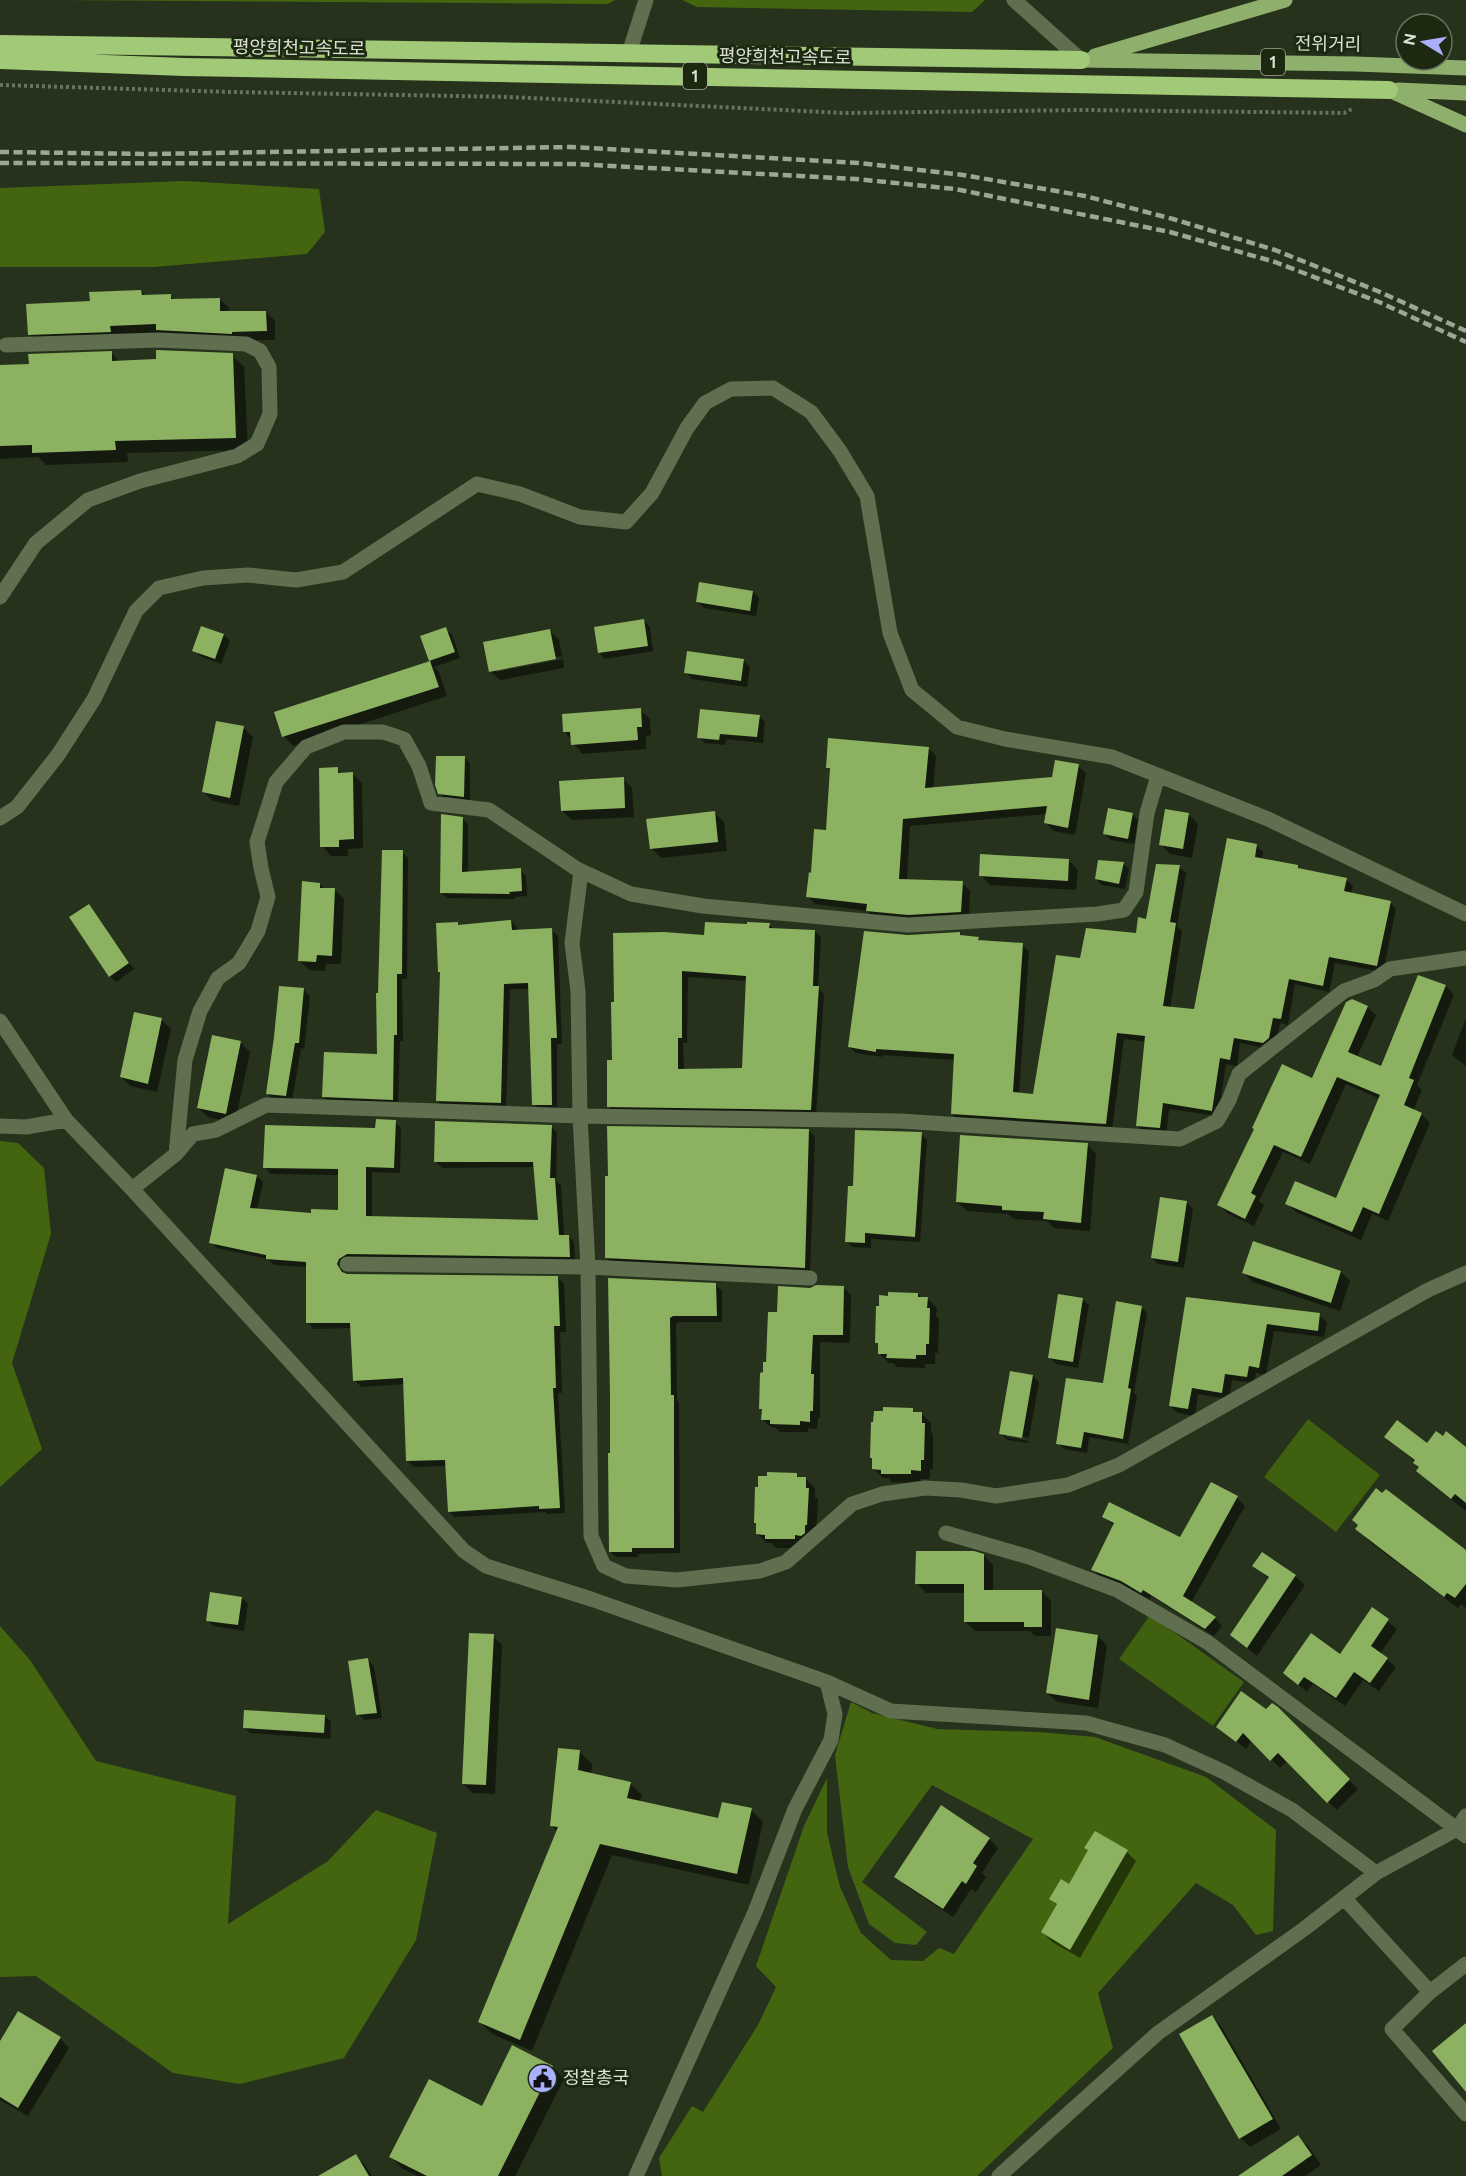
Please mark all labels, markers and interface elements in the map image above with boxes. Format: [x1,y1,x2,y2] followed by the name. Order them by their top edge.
[1394,12,1454,72] north arrow
[1295,32,1361,54] street label: 전위거리
[1399,32,1419,47] text: N
[233,36,365,58] street label: 평양희천고속도로
[719,45,851,67] street label: 평양희천고속도로
[1261,49,1285,75] road number: 1
[683,63,707,89] road number: 1
[526,2062,558,2094] public building icon: 정찰총국
[563,2067,629,2087] place label: 정찰총국

